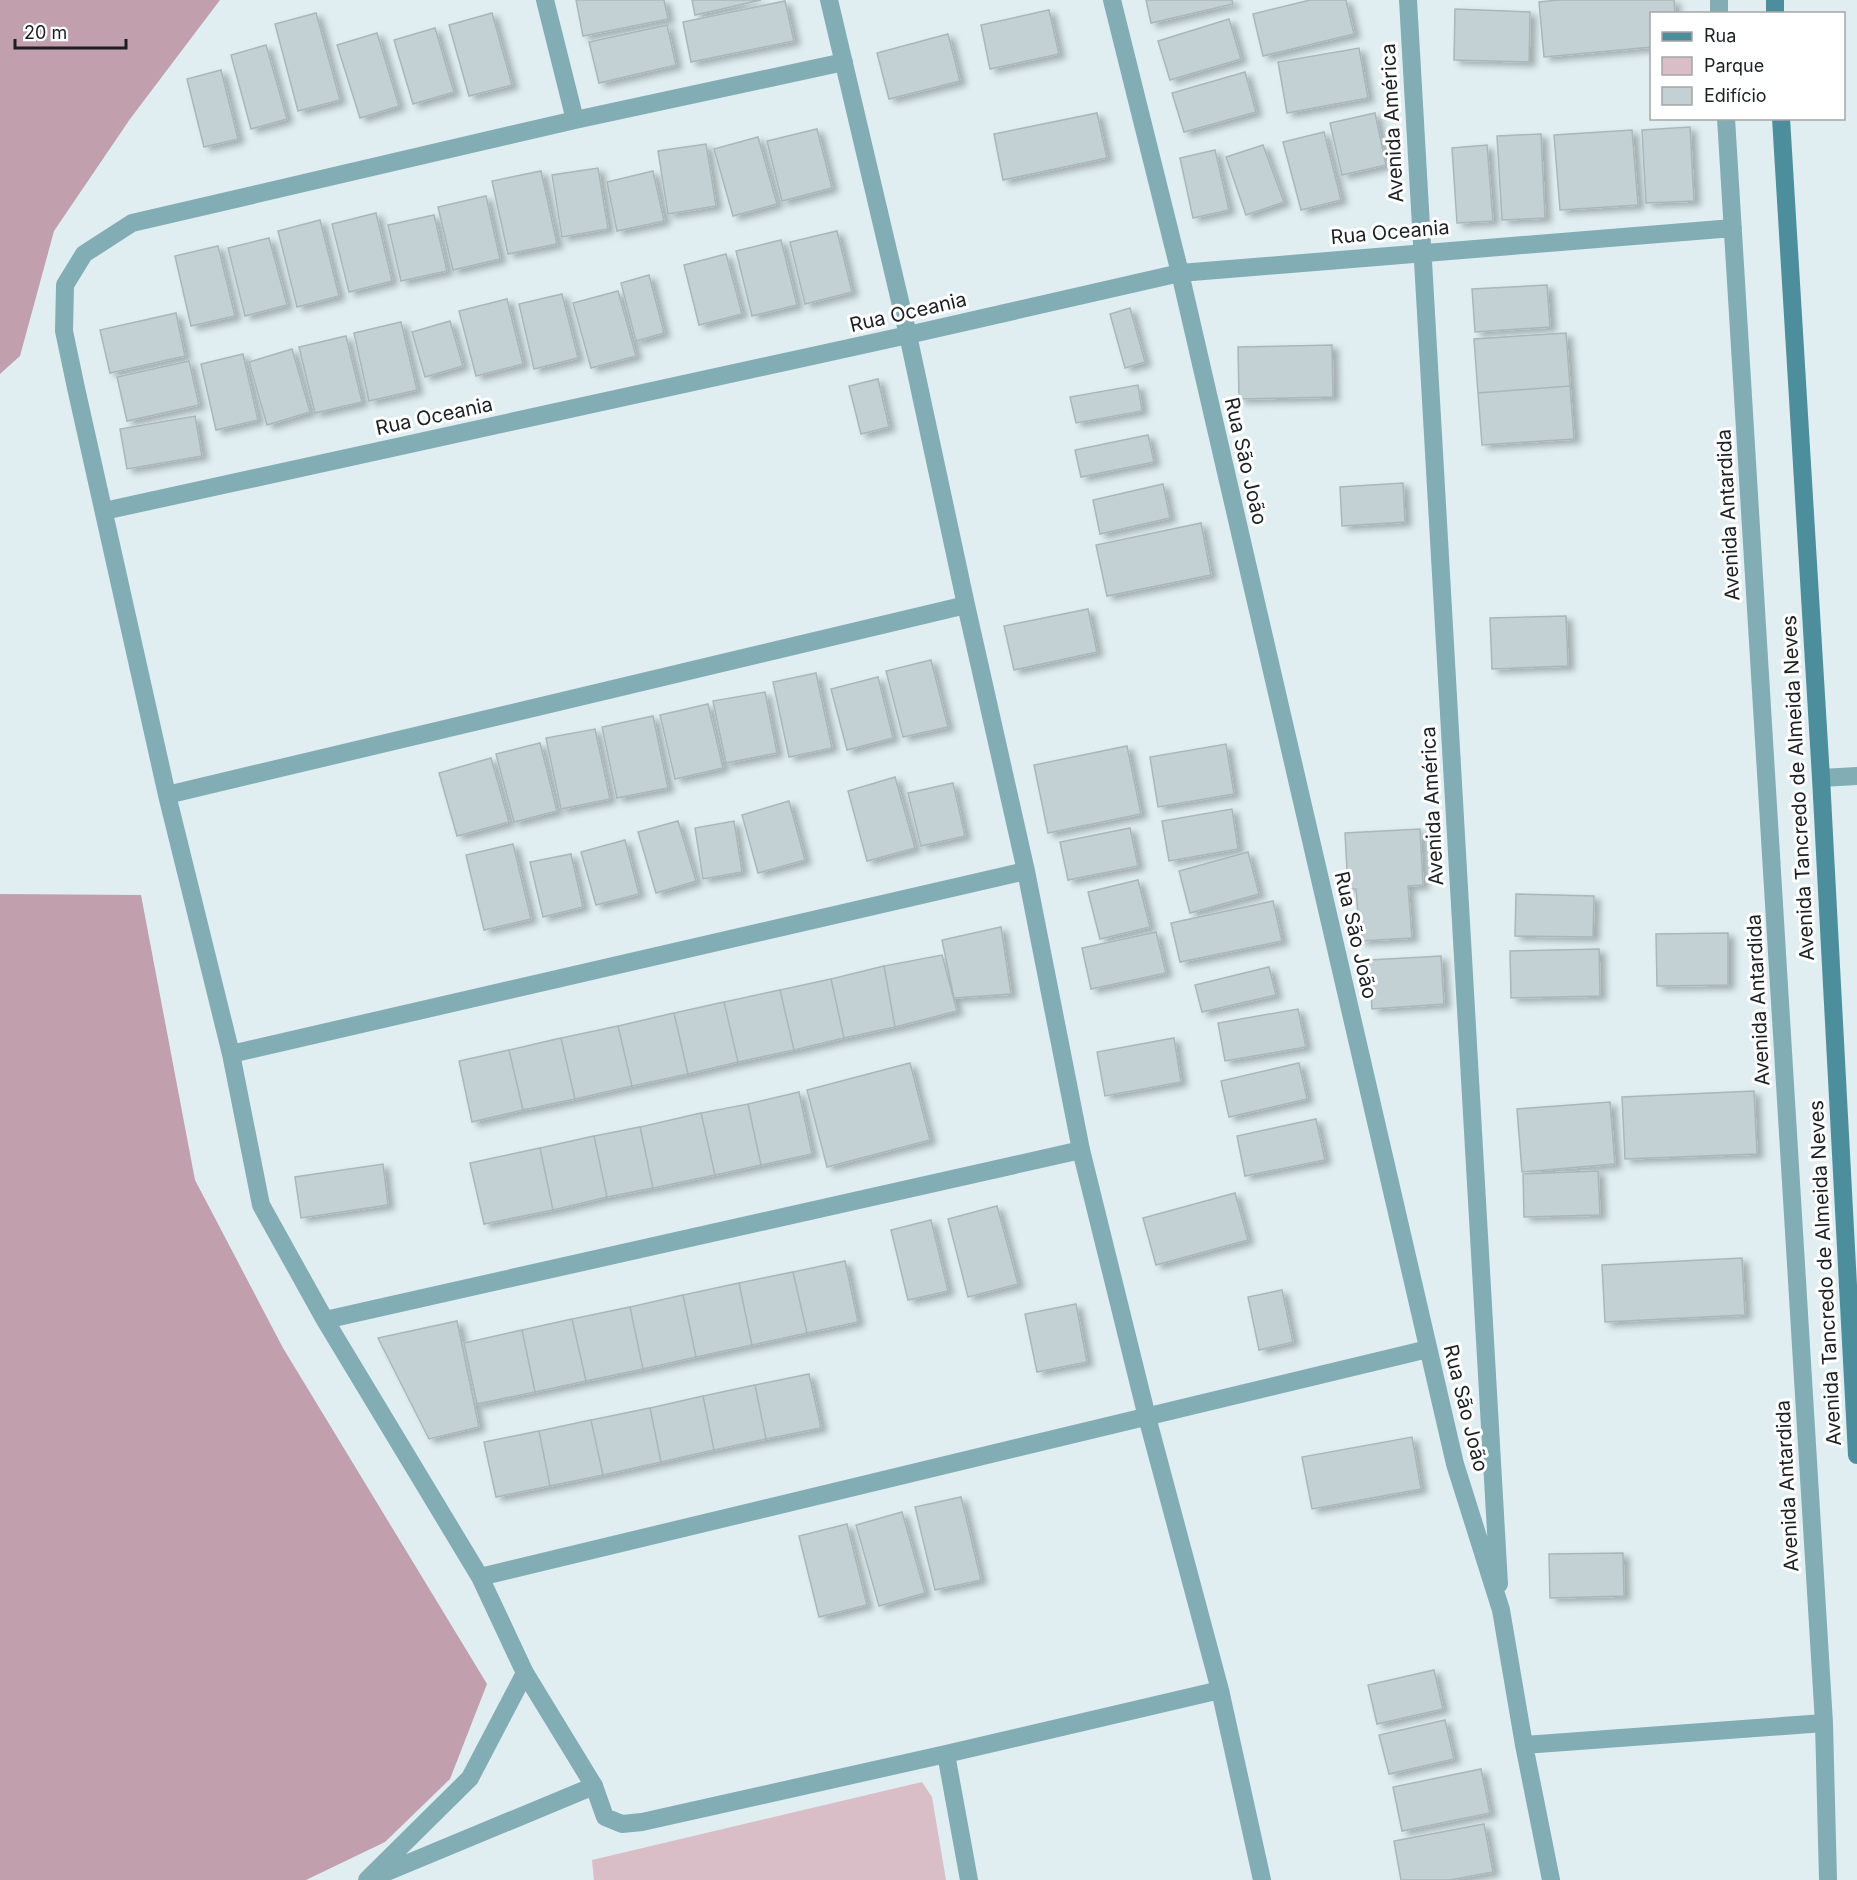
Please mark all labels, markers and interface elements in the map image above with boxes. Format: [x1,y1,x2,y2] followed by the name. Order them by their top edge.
[15,12,126,50] scale bar
[1650,12,1845,120] legend
[24,22,67,43] text: 20 m
[1704,25,1736,46] text: Rua
[1376,43,1408,203] street label: Avenida América
[1704,55,1764,76] text: Parque
[1704,85,1767,106] text: Edifício
[1330,215,1450,249] street label: Rua Oceania
[847,287,969,337] street label: Rua Oceania
[373,392,495,440] street label: Rua Oceania
[1220,395,1272,527] street label: Rua São João
[1712,429,1744,601] street label: Avenida Antardida
[1777,615,1819,961] street label: Avenida Tancredo de Almeida Neves
[1416,726,1448,886] street label: Avenida América
[1330,869,1382,1001] street label: Rua São João
[1742,914,1774,1086] street label: Avenida Antardida
[1804,1100,1846,1446] street label: Avenida Tancredo de Almeida Neves
[1439,1342,1493,1474] street label: Rua São João
[1771,1400,1803,1572] street label: Avenida Antardida

